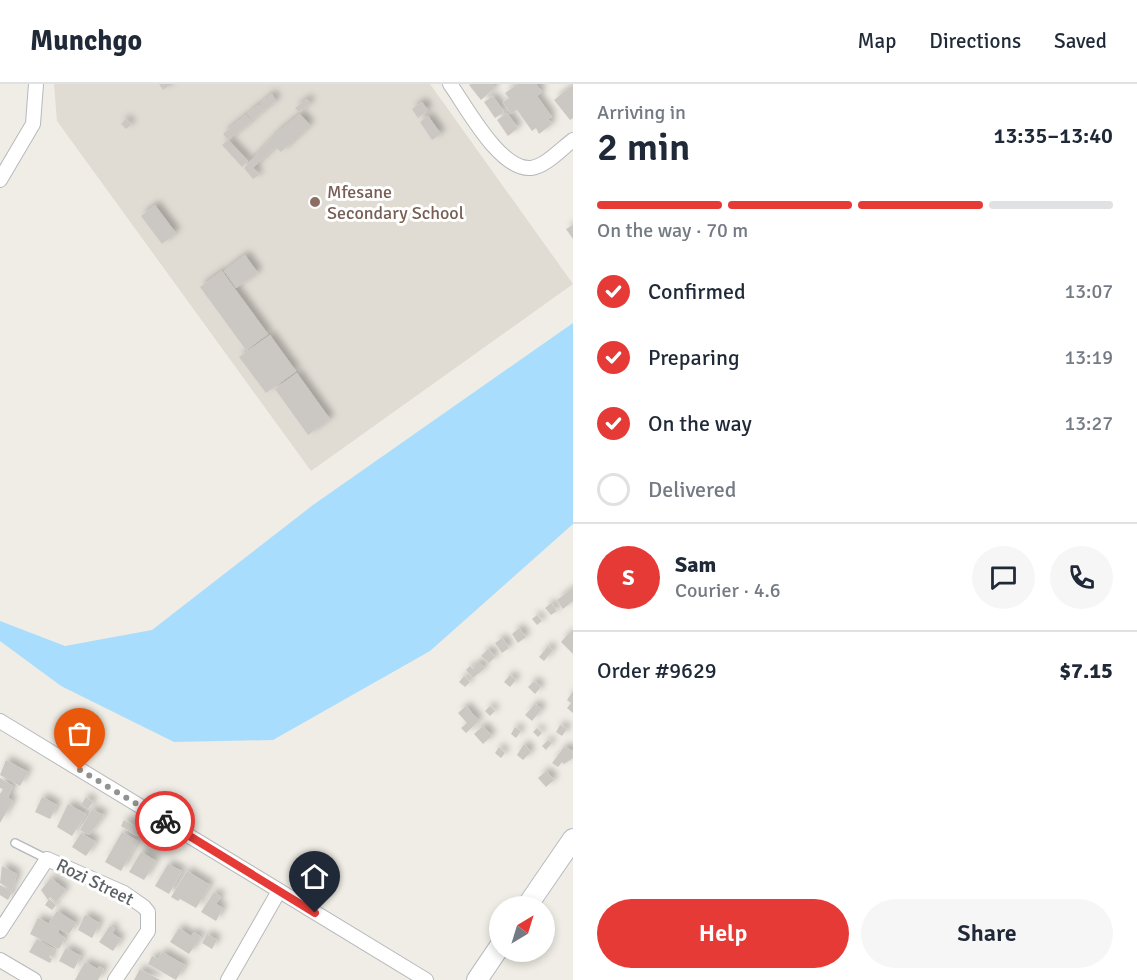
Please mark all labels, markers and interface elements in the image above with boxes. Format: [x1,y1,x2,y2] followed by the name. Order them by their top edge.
[30,24,142,58] text: Munchgo
[858,28,896,54] text: Map
[929,28,1021,54] text: Directions
[1054,28,1107,54] text: Saved
[597,100,686,125] text: Arriving in
[994,122,1113,149] text: 13:35–13:40
[597,123,690,171] text: 2 min
[327,181,464,224] place label: Mfesane Secondary School
[308,195,322,209] marker: Mfesane Secondary School
[597,218,748,243] text: On the way · 70 m
[597,275,630,308] icon: check
[648,278,746,305] text: Confirmed
[1064,279,1113,304] text: 13:07
[597,341,630,374] icon: check
[648,344,740,371] text: Preparing
[1064,345,1113,370] text: 13:19
[597,407,630,440] icon: check
[648,410,752,437] text: On the way
[1064,411,1113,436] text: 13:27
[648,476,736,503] text: Delivered
[972,546,1035,609] button: chat
[1050,546,1113,609] button: phone
[675,551,716,578] text: Sam
[622,564,635,591] text: S
[675,578,781,603] text: Courier · 4.6
[597,657,717,684] text: Order #9629
[1059,657,1113,684] text: $7.15
[54,708,105,770] pin
[63,717,96,750] icon: bag
[135,791,195,851] courier
[149,805,182,838] icon: bike
[289,851,340,913] pin
[53,854,137,910] street label: Rozi Street
[298,860,331,893] icon: home
[489,896,555,962] north arrow
[489,896,555,962] map controls
[597,899,849,968] button: Help
[861,899,1113,968] button: Share

